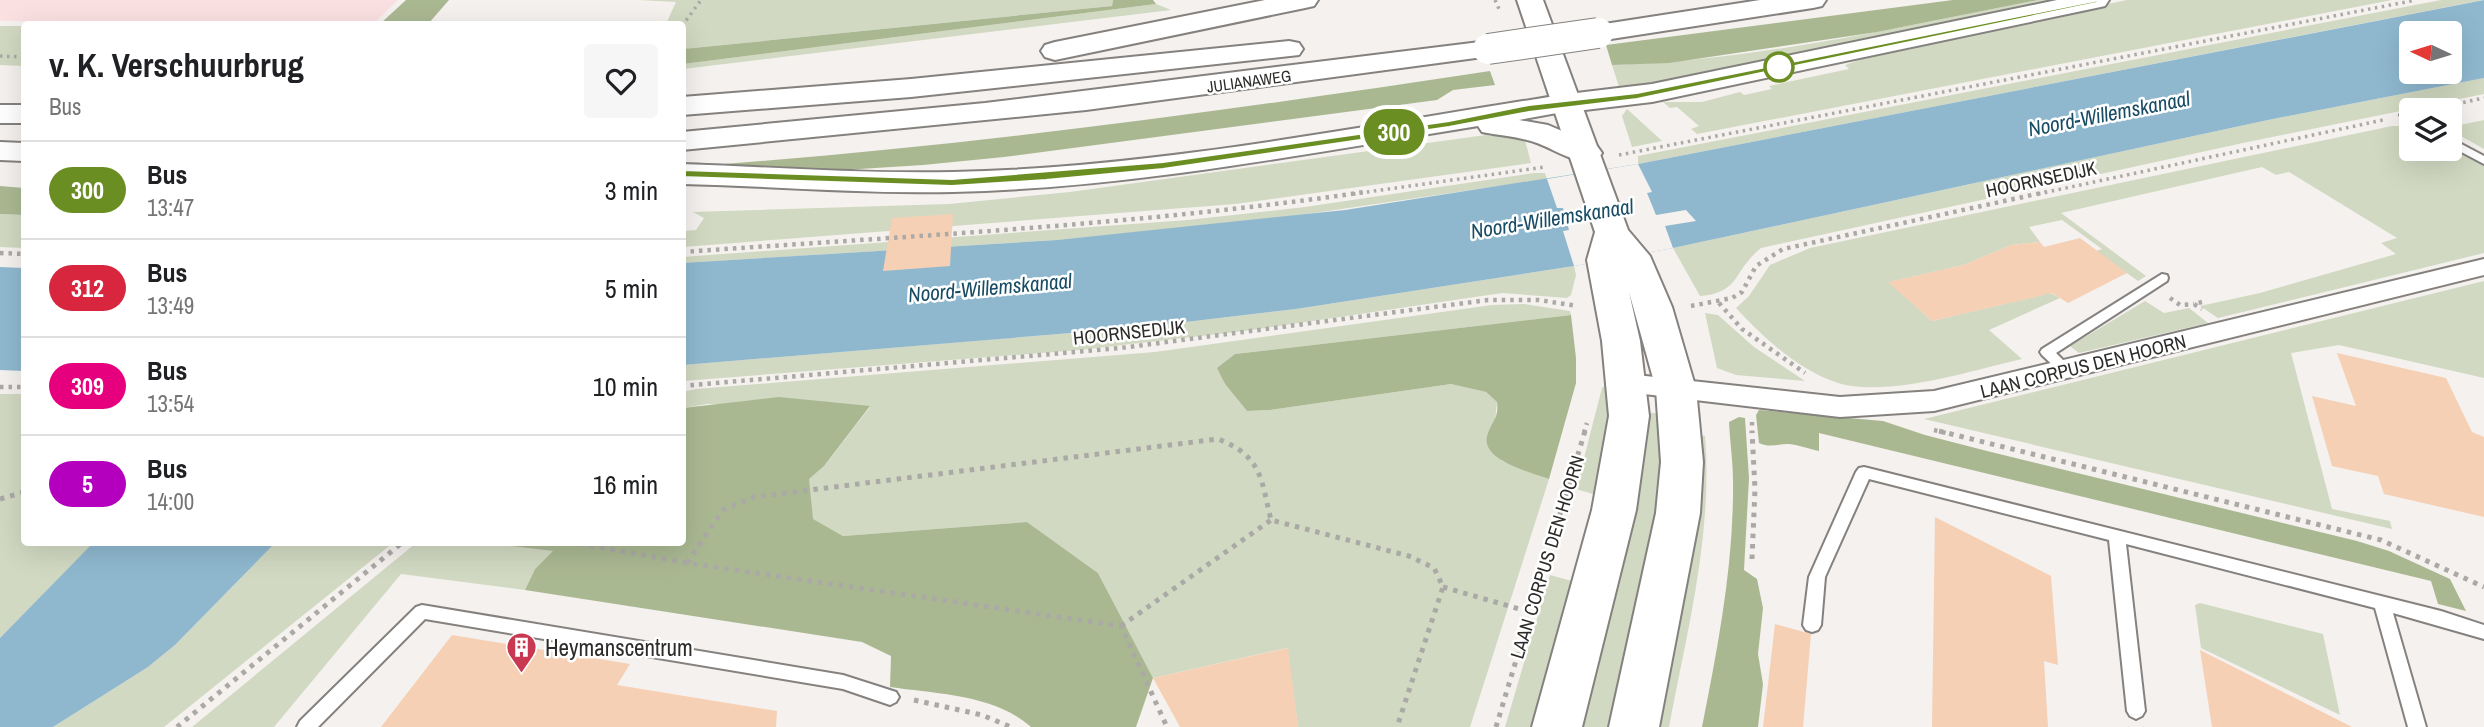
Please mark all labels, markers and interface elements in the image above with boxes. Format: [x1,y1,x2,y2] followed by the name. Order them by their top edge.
[2399,21,2462,84] north arrow
[2399,21,2462,161] map controls
[49,43,304,87] text: v. K. Verschuurbrug
[584,44,658,118] button: heart
[1764,52,1794,82] unlabelled marker
[1205,64,1293,98] street label: JULIANAWEG
[2026,83,2193,143] water label: Noord-Willemskanaal
[49,91,82,122] text: Bus
[2399,98,2462,161] button: layers
[1354,109,1434,155] line badge: 300
[1378,116,1410,148] text: 300
[1983,154,2099,203] street label: HOORNSEDIJK
[147,157,187,192] text: Bus
[605,173,658,208] text: 3 min
[71,174,104,206] text: 300
[1469,191,1636,246] water label: Noord-Willemskanaal
[147,192,194,223] text: 13:47
[147,255,187,290] text: Bus
[907,266,1074,309] water label: Noord-Willemskanaal
[605,271,658,306] text: 5 min
[71,272,104,304] text: 312
[147,290,194,321] text: 13:49
[1072,313,1187,351] street label: HOORNSEDIJK
[1977,328,2189,404] street label: LAAN CORPUS DEN HOORN
[147,353,187,388] text: Bus
[593,369,658,404] text: 10 min
[71,370,104,402] text: 309
[147,388,194,419] text: 13:54
[147,451,187,486] text: Bus
[1504,452,1590,662] street label: LAAN CORPUS DEN HOORN
[593,467,658,502] text: 16 min
[82,468,93,500] text: 5
[147,486,194,517] text: 14:00
[505,631,539,675] building icon: Heymanscentrum
[545,632,693,663] place label: Heymanscentrum

